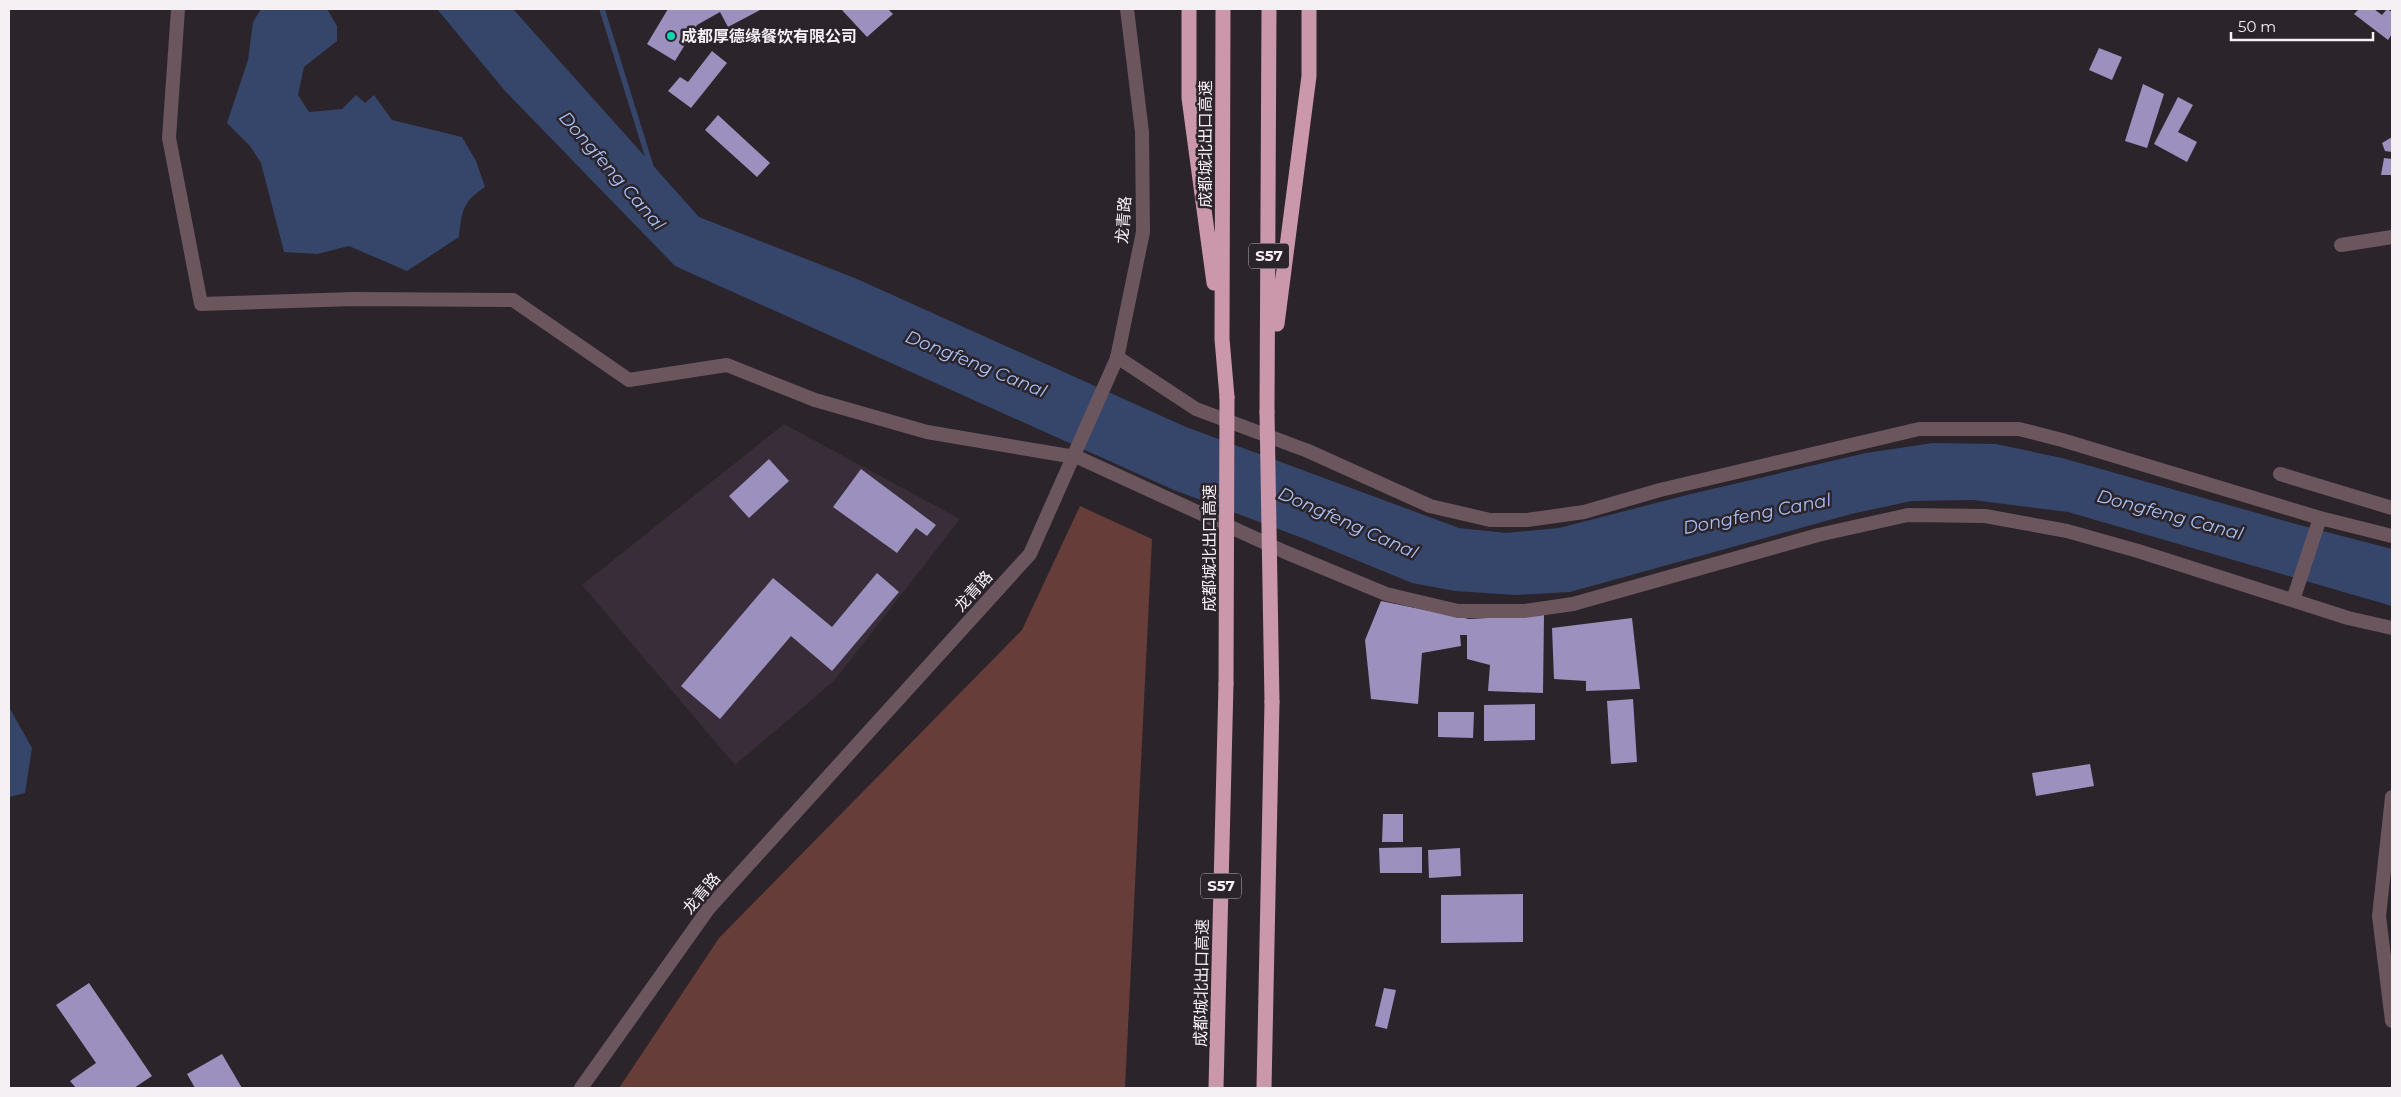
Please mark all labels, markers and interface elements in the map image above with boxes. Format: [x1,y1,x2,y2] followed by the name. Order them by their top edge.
[2231,10,2374,42] scale bar
[2238,17,2276,36] text: 50 m
[681,27,857,46] place label: 成都厚德缘餐饮有限公司
[665,30,677,42] marker: 成都厚德缘餐饮有限公司
[1196,80,1215,208] street label: 成都城北出口高速
[554,107,670,235] water label: Dongfeng Canal
[1112,195,1135,245] street label: 龙青路
[1249,244,1289,268] road number: S57
[902,326,1050,402] water label: Dongfeng Canal
[1275,482,1421,564] water label: Dongfeng Canal
[1200,484,1219,612] street label: 成都城北出口高速
[2094,485,2246,545] water label: Dongfeng Canal
[1681,489,1833,539] water label: Dongfeng Canal
[950,567,996,616] street label: 龙青路
[679,869,724,918] street label: 龙青路
[1201,874,1241,898] road number: S57
[1191,919,1212,1047] street label: 成都城北出口高速

